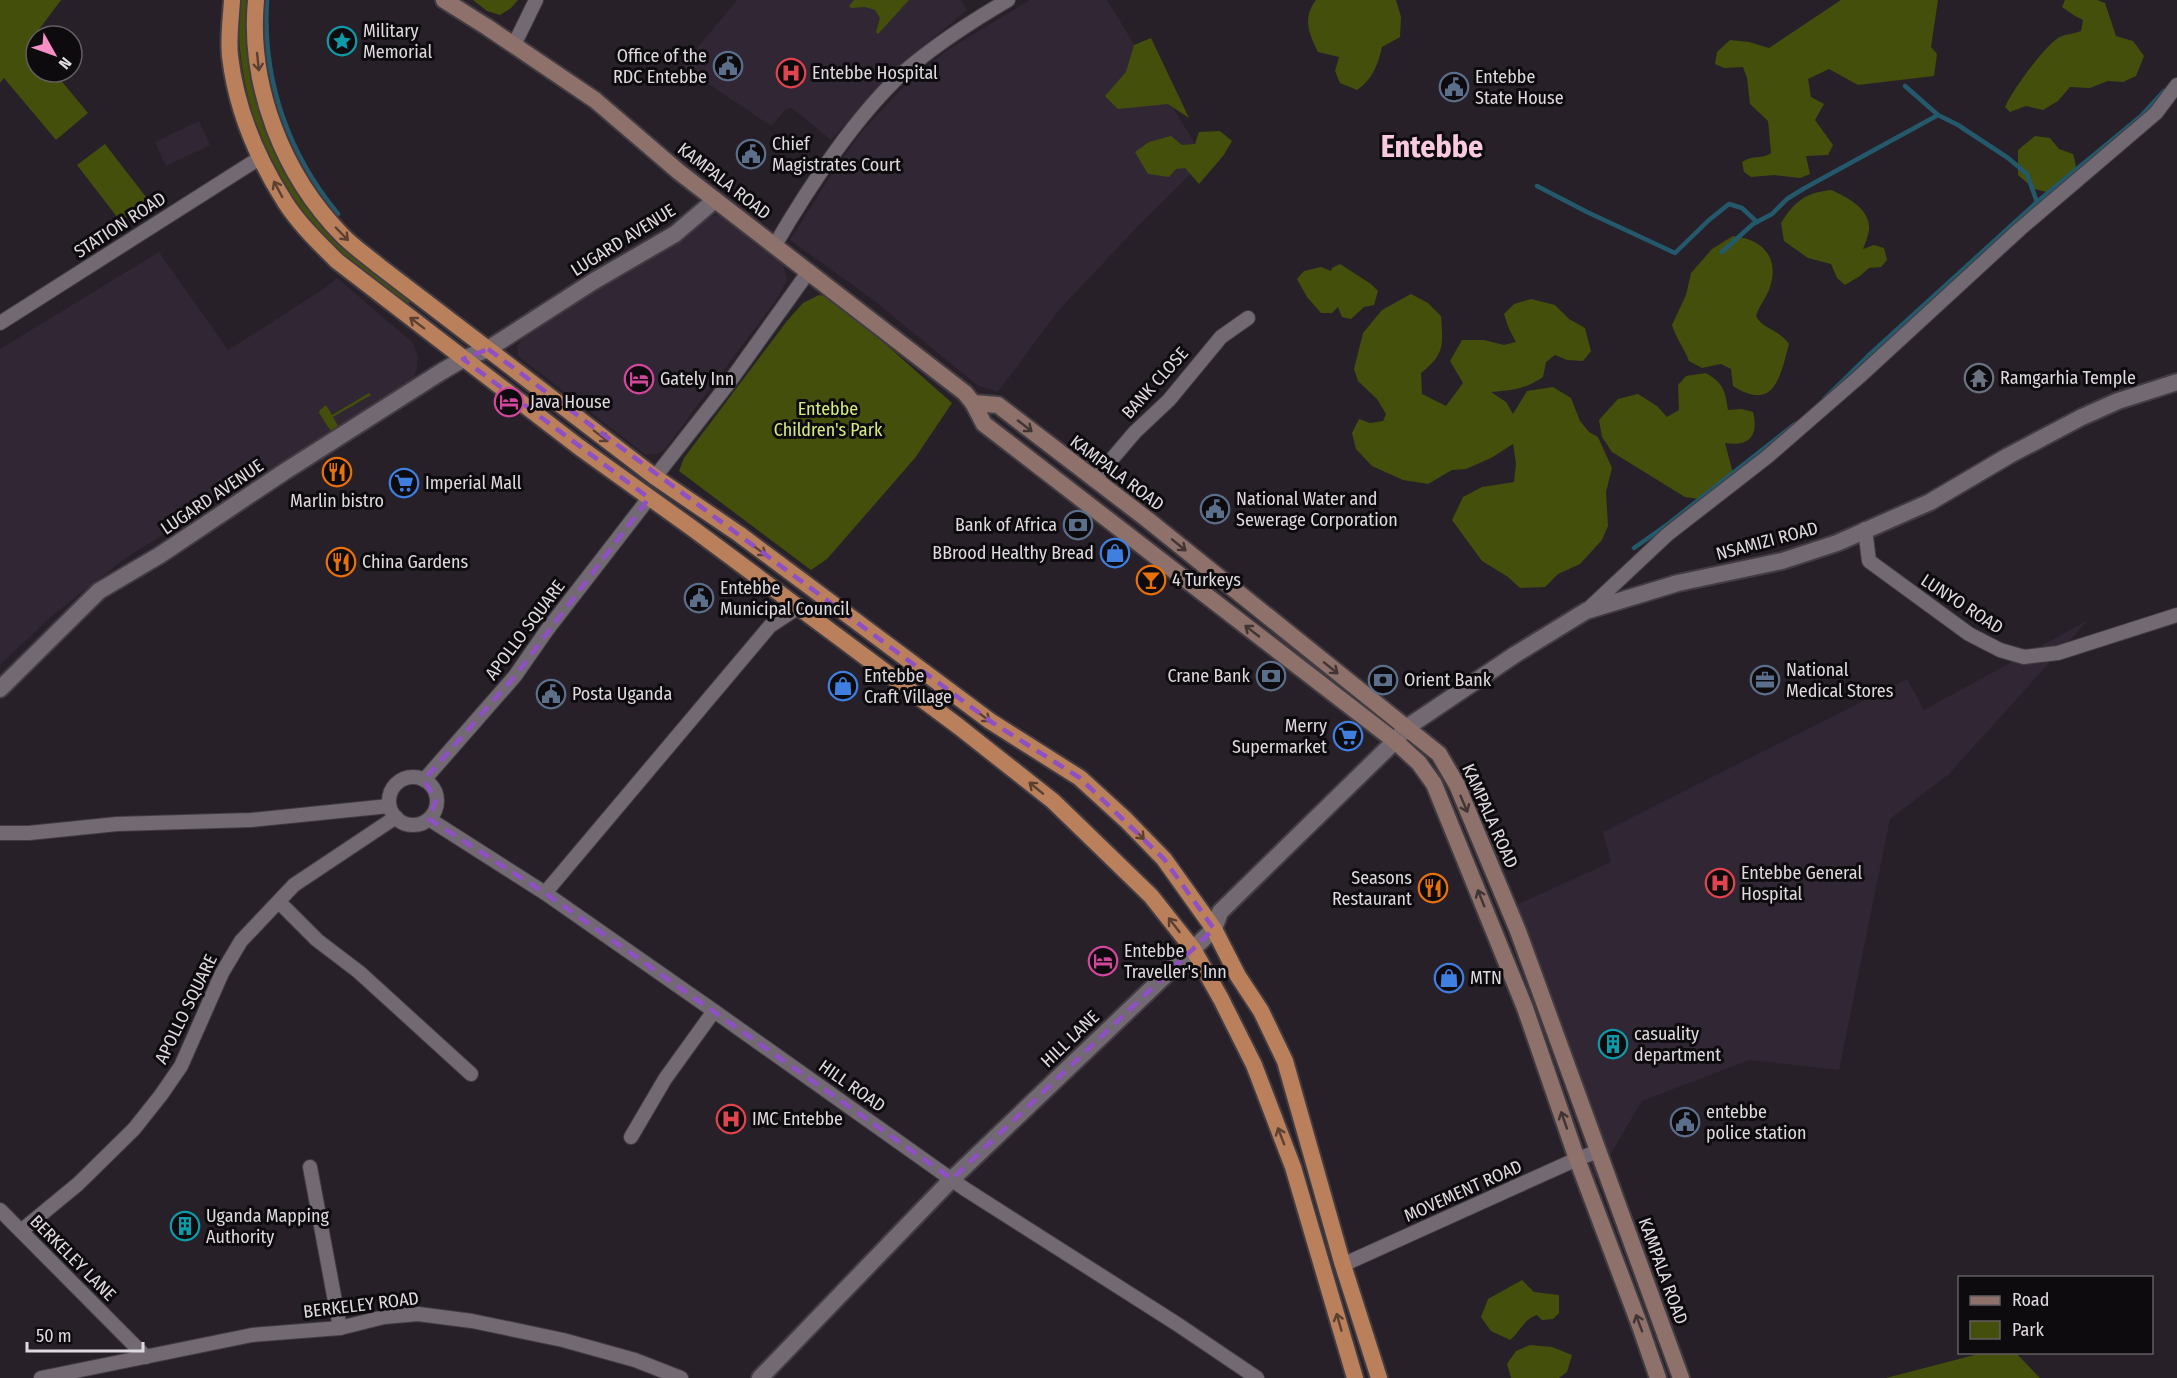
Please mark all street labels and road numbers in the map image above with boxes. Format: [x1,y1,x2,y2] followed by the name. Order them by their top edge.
[673,138,775,224] street label: KAMPALA ROAD
[70,187,170,263] street label: STATION ROAD
[567,199,679,281] street label: LUGARD AVENUE
[1117,343,1193,423] street label: BANK CLOSE
[1066,431,1168,515] street label: KAMPALA ROAD
[156,455,268,539] street label: LUGARD AVENUE
[1713,517,1821,565] street label: NSAMIZI ROAD
[1917,569,2007,639] street label: LUNYO ROAD
[480,576,570,684] street label: APOLLO SQUARE
[1457,760,1523,872] street label: KAMPALA ROAD
[150,951,222,1067] street label: APOLLO SQUARE
[1036,1006,1104,1072] street label: HILL LANE
[814,1055,890,1117] street label: HILL ROAD
[1401,1155,1525,1227] street label: MOVEMENT ROAD
[25,1210,121,1306] street label: BERKELEY LANE
[1634,1215,1692,1327] street label: KAMPALA ROAD
[302,1287,420,1323] street label: BERKELEY ROAD

